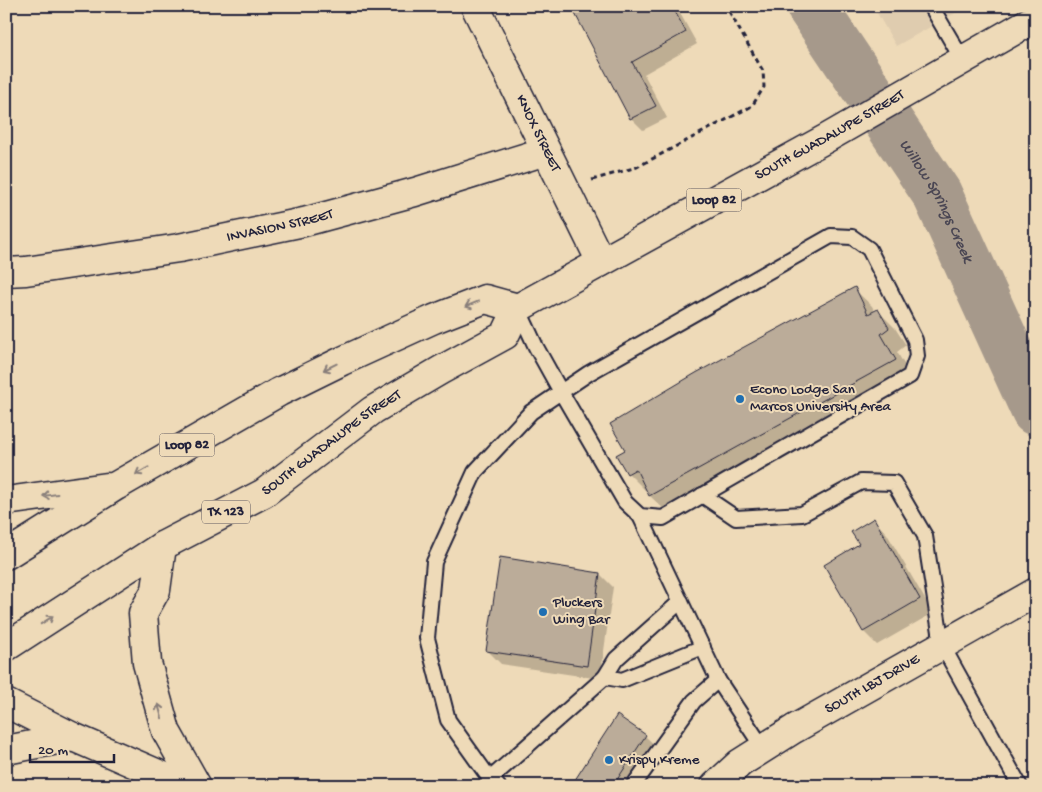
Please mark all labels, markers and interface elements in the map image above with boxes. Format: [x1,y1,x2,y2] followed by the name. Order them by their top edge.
[752,86,909,185] street label: SOUTH GUADALUPE STREET
[511,92,565,176] street label: KNOX STREET
[894,136,977,267] water label: Willow Springs Creek
[686,188,742,212] road number: Loop 82
[225,205,336,247] street label: INVASION STREET
[465,300,480,309] one-way arrow
[323,363,338,372] one-way arrow
[750,381,891,416] place label: Econo Lodge San Marcos University Area
[258,386,406,500] street label: SOUTH GUADALUPE STREET
[734,393,746,405] marker: Econo Lodge San Marcos University Area
[160,434,214,456] road number: Loop 82
[135,467,150,476] one-way arrow
[42,490,58,500] one-way arrow
[202,501,250,524] road number: TX 123
[552,594,611,629] place label: Pluckers Wing Bar
[537,606,549,618] marker: Pluckers Wing Bar
[40,615,54,626] one-way arrow
[822,650,924,719] street label: SOUTH LBJ DRIVE
[155,703,165,719] one-way arrow
[30,732,114,764] scale bar
[38,742,68,760] text: 20 m
[619,751,700,769] place label: Krispy Kreme
[603,754,615,766] marker: Krispy Kreme

